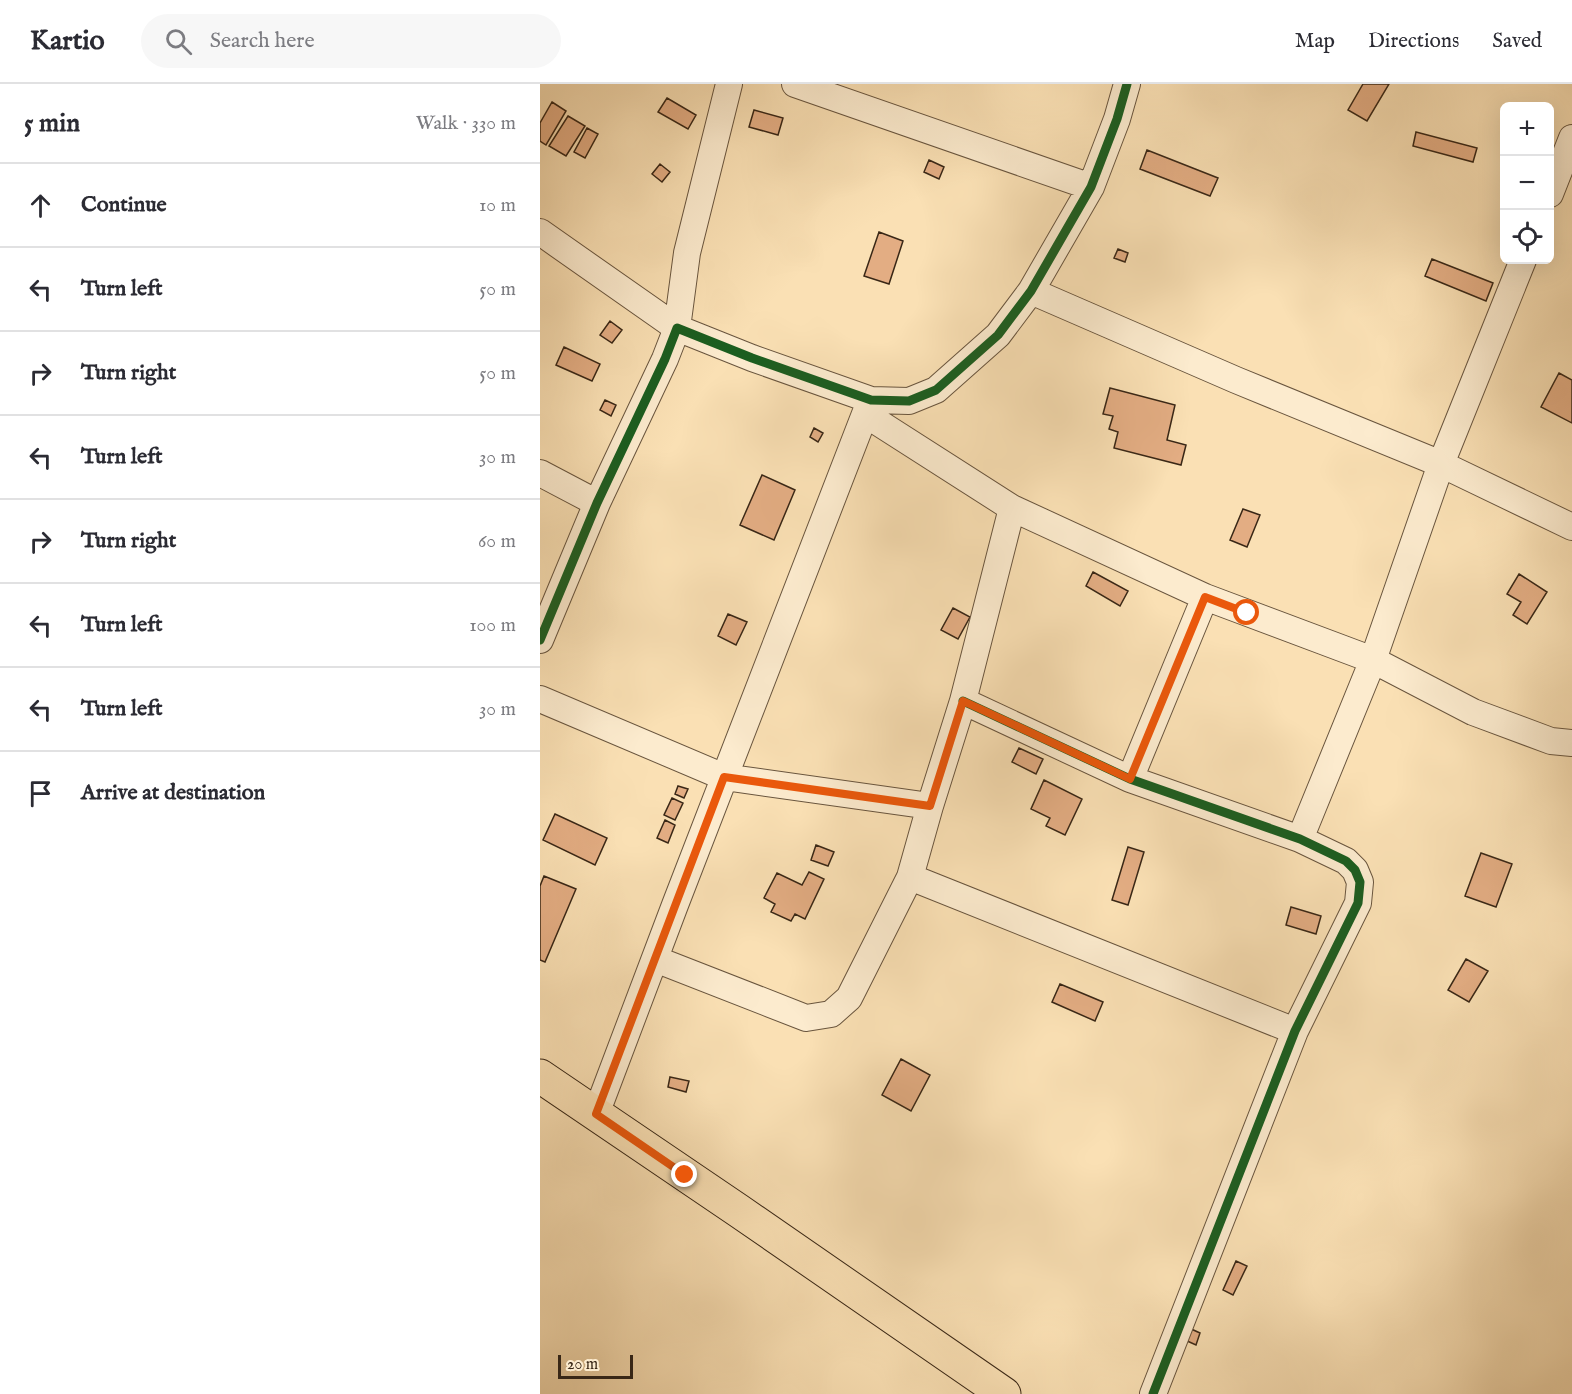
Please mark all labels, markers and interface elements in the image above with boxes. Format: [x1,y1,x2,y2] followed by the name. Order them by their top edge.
[141,14,561,68] search box
[30,24,105,59] text: Kartio
[162,25,195,58] icon: search
[210,27,315,55] text: Search here
[1295,28,1335,55] text: Map
[1368,28,1459,55] text: Directions
[1492,28,1542,55] text: Saved
[1500,102,1554,264] map controls
[1500,102,1554,156] button: +
[24,107,80,140] text: 5 min
[416,111,516,136] text: Walk · 330 m
[1500,156,1554,210] button: −
[24,189,57,222] icon: ahead
[81,191,167,219] text: Continue
[479,193,516,218] text: 10 m
[1500,210,1554,264] button: locate
[24,273,57,306] icon: left
[81,275,163,303] text: Turn left
[479,277,516,302] text: 50 m
[24,357,57,390] icon: right
[81,359,176,387] text: Turn right
[479,361,516,386] text: 50 m
[24,441,57,474] icon: left
[81,443,163,471] text: Turn left
[479,445,516,470] text: 30 m
[24,525,57,558] icon: right
[81,527,176,555] text: Turn right
[478,529,516,554] text: 60 m
[1233,599,1259,625] route start
[24,609,57,642] icon: left
[81,611,163,639] text: Turn left
[469,613,516,638] text: 100 m
[24,693,57,726] icon: left
[81,695,163,723] text: Turn left
[479,697,516,722] text: 30 m
[24,777,57,810] icon: arrive
[81,779,265,807] text: Arrive at destination
[671,1161,697,1187] route end
[558,1352,633,1380] scale bar
[567,1355,598,1375] text: 20 m

